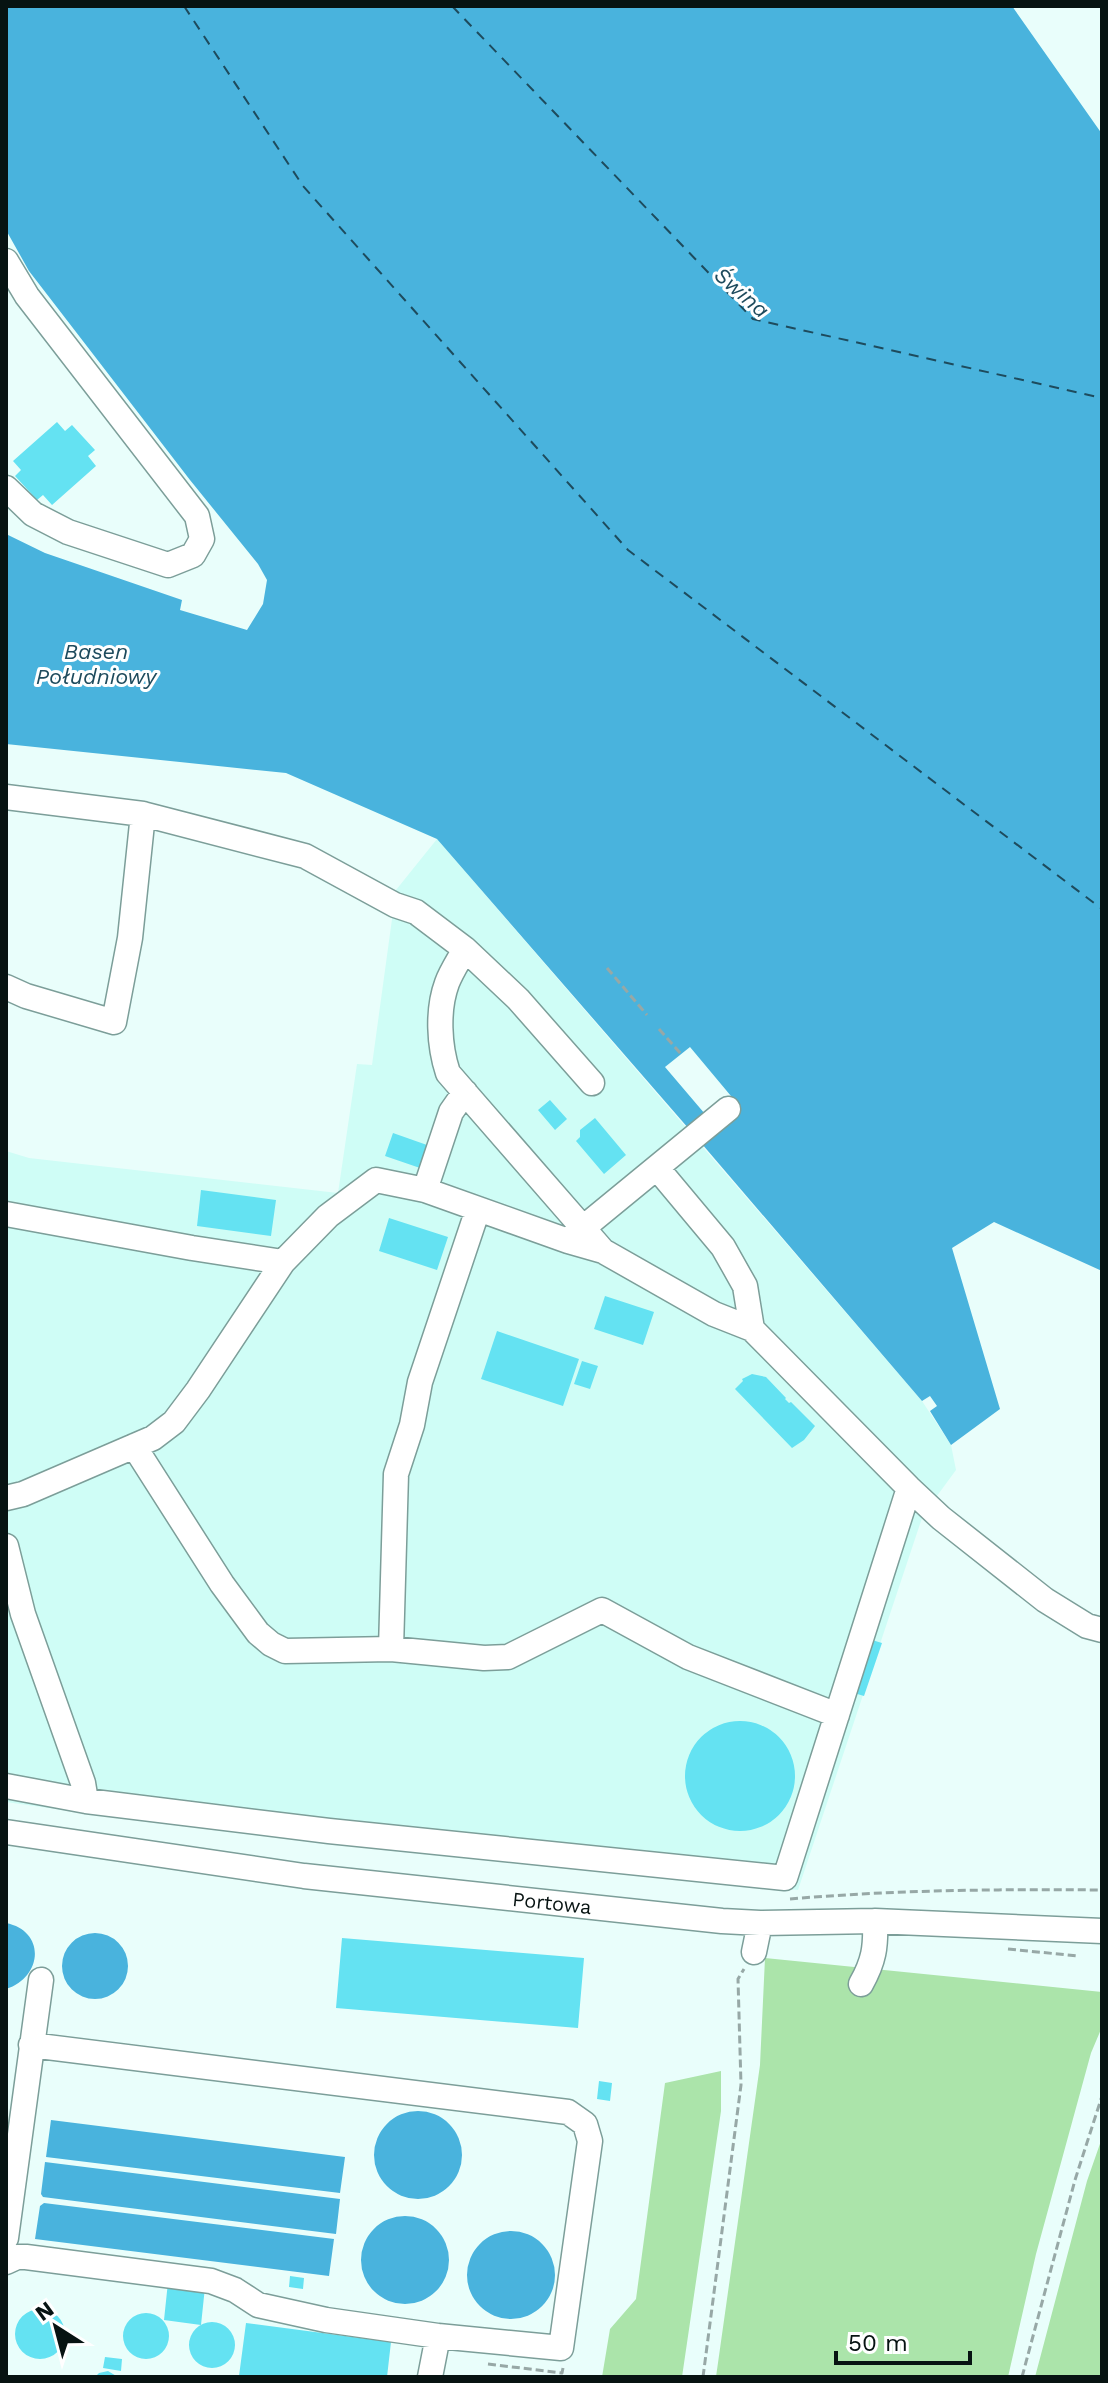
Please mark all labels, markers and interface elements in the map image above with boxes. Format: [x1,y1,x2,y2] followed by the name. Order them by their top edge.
[709,262,774,323] water label: Świna
[36,639,158,689] water label: Basen Południowy
[511,1887,593,1919] street label: Portowa
[16,2287,96,2367] north arrow
[31,2296,58,2326] text: N
[836,2315,970,2365] scale bar
[848,2329,908,2357] text: 50 m

